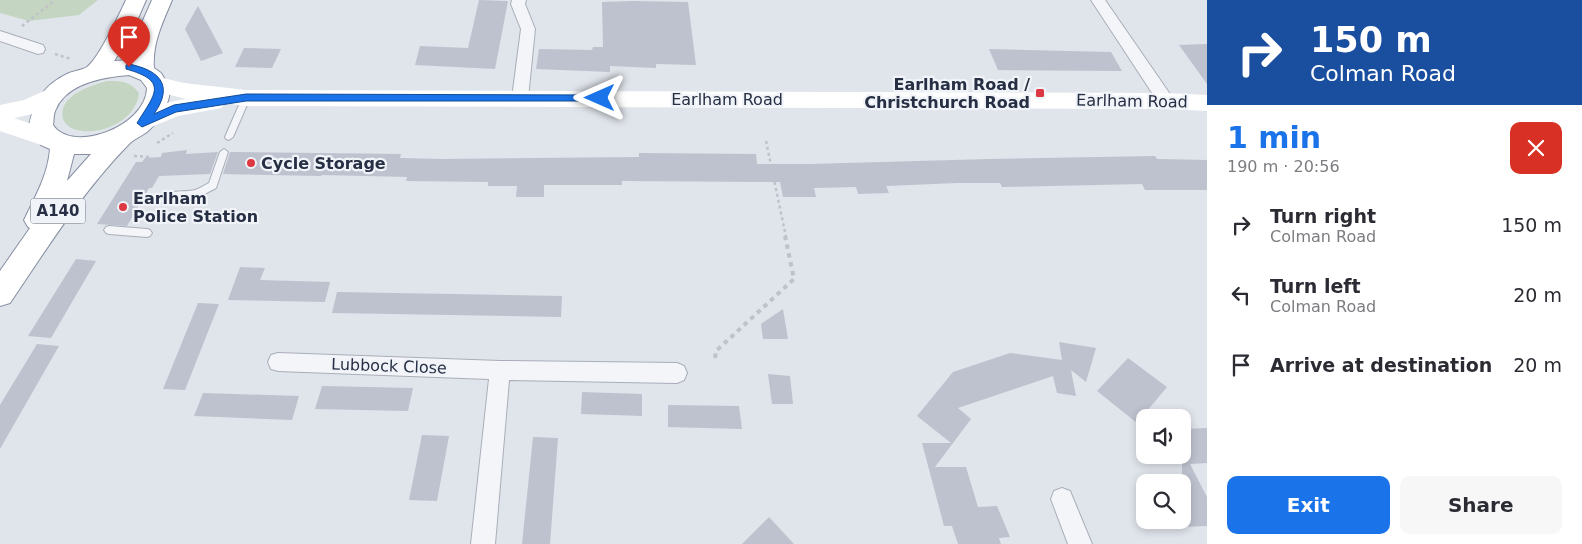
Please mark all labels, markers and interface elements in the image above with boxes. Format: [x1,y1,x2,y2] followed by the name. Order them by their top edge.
[108,16,150,67] pin
[1227,20,1292,85] icon: right
[1310,20,1432,60] text: 150 m
[115,23,143,51] icon: arrive
[1310,61,1456,86] text: Colman Road
[573,71,625,123] position arrow
[864,75,1030,112] place label: Earlham Road / Christchurch Road
[1034,87,1046,99] marker: Earlham Road / Christchurch Road
[671,90,783,109] street label: Earlham Road
[1076,91,1188,111] street label: Earlham Road
[1227,120,1321,155] text: 1 min
[1510,122,1562,174] button: close
[261,154,386,173] place label: Cycle Storage
[245,157,257,169] marker: Cycle Storage
[1227,157,1340,176] text: 190 m · 20:56
[133,189,258,226] place label: Earlham Police Station
[30,198,86,224] road number: A140
[117,201,129,213] marker: Earlham Police Station
[1270,205,1376,227] text: Turn right
[1227,211,1255,239] icon: right
[1501,214,1562,236] text: 150 m
[1270,227,1376,246] text: Colman Road
[1270,275,1361,297] text: Turn left
[1227,281,1255,309] icon: left
[1513,284,1562,306] text: 20 m
[1270,297,1376,316] text: Colman Road
[1227,351,1255,379] icon: arrive
[331,354,447,378] street label: Lubbock Close
[1270,354,1492,376] text: Arrive at destination
[1513,354,1562,376] text: 20 m
[1136,409,1191,529] map controls
[1136,409,1191,464] button: sound
[1136,474,1191,529] button: search
[1227,476,1390,534] button: Exit
[1400,476,1562,534] button: Share

